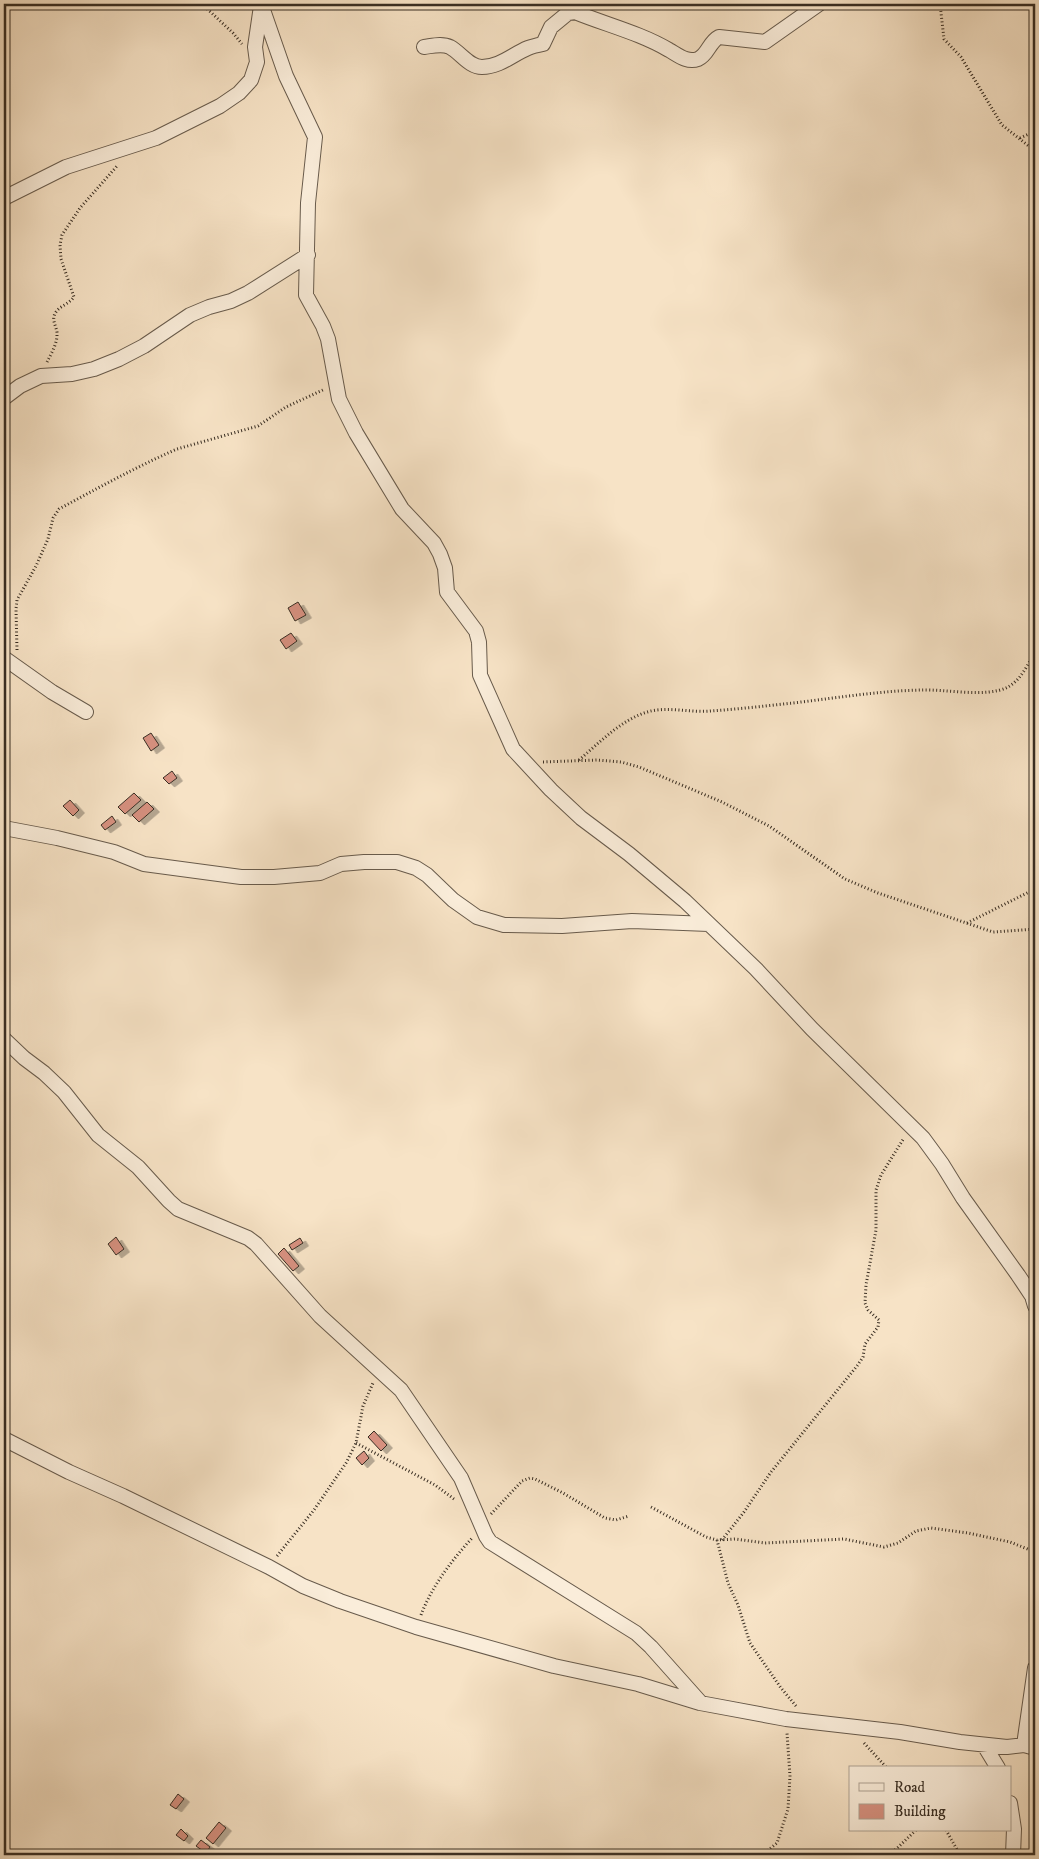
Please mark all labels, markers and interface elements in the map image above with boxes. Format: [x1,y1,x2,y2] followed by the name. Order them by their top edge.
[849,1766,1012,1832] legend
[894,1778,926,1797] text: Road
[894,1802,946,1821] text: Building

